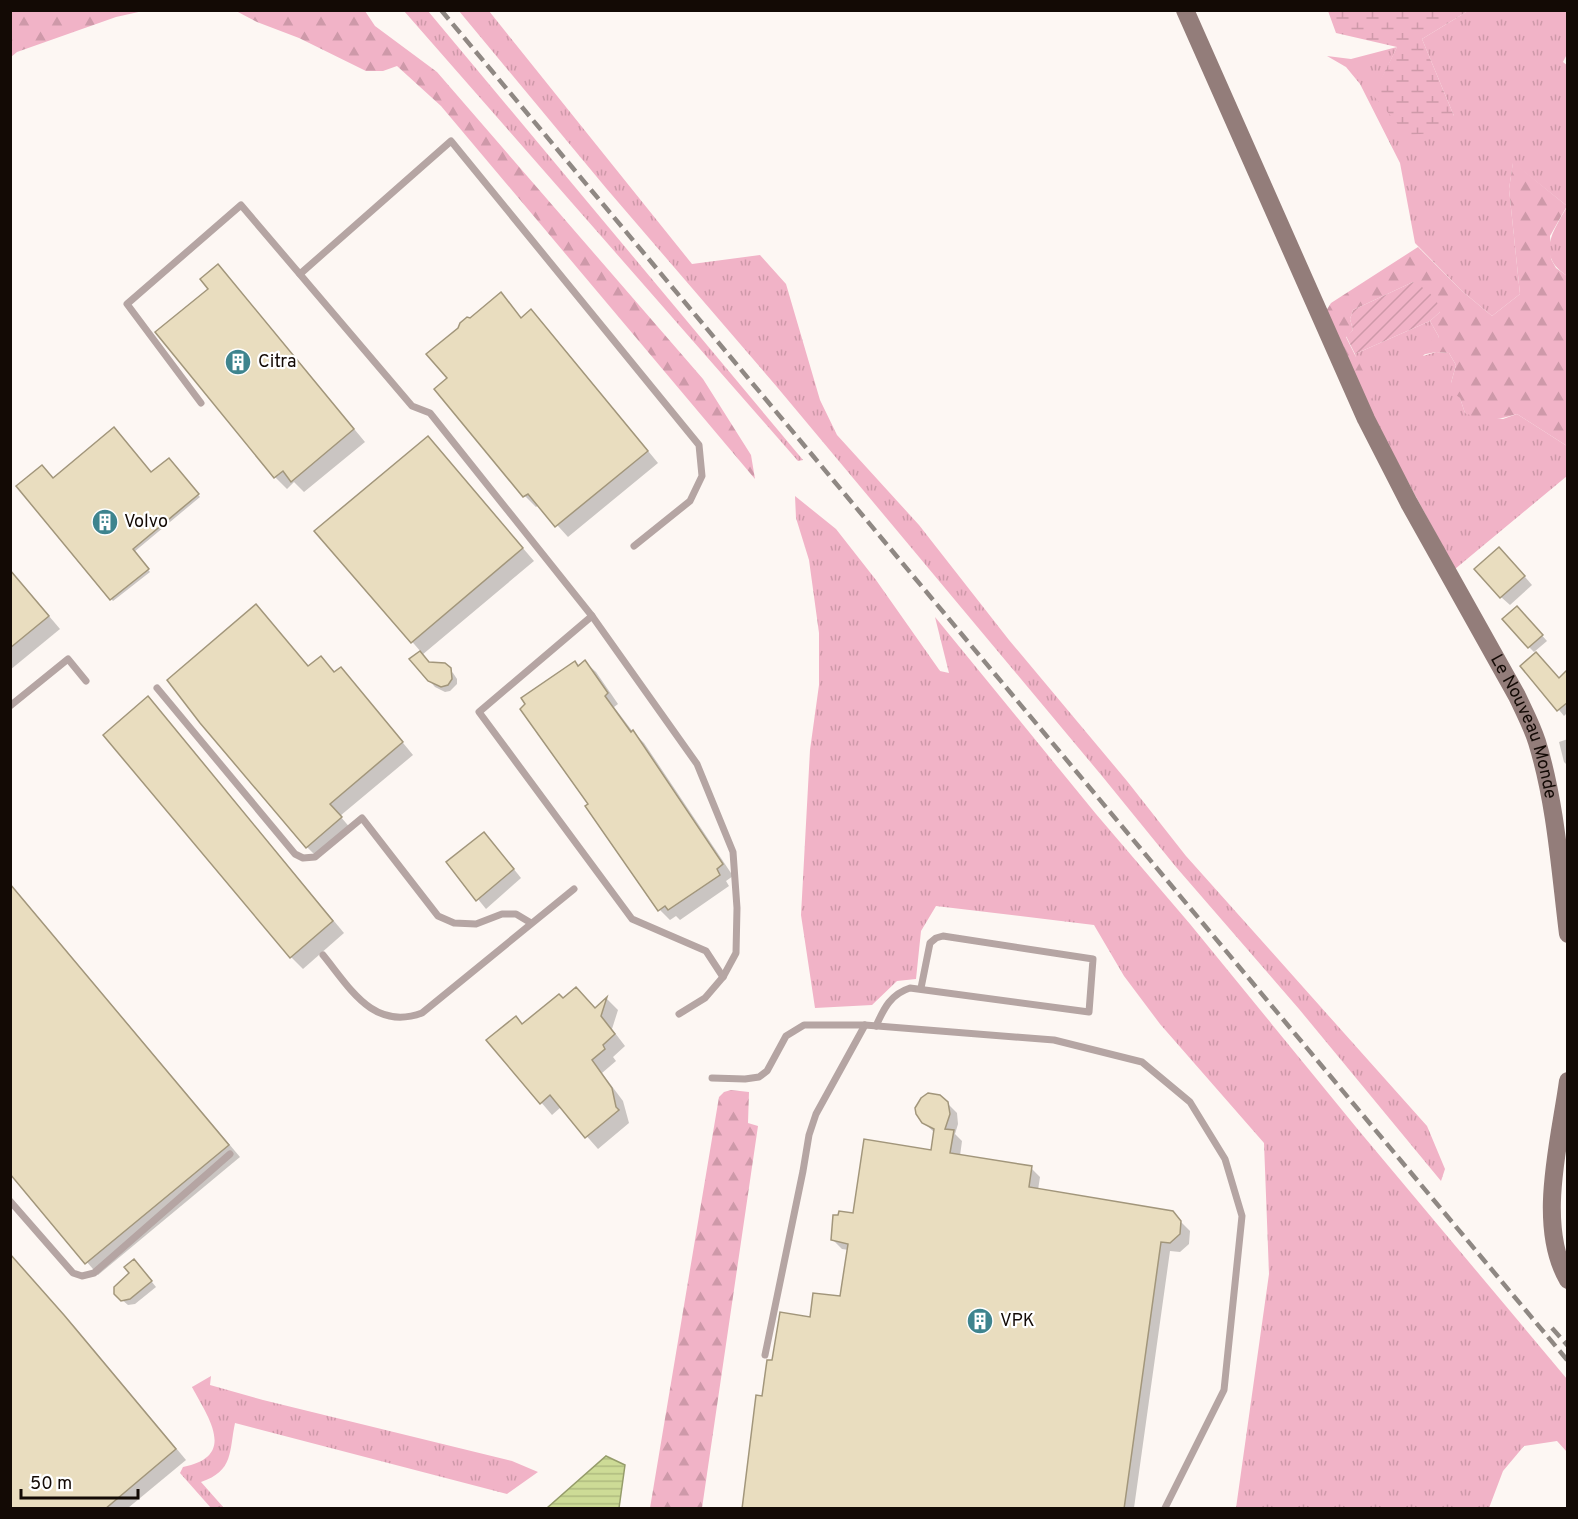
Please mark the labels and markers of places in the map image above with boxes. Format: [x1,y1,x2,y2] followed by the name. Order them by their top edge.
[223,347,253,377] building icon: Citra
[258,351,296,374] place label: Citra
[90,507,120,537] building icon: Volvo
[124,511,168,534] place label: Volvo
[965,1306,995,1336] building icon: VPK
[1000,1310,1035,1333] place label: VPK

